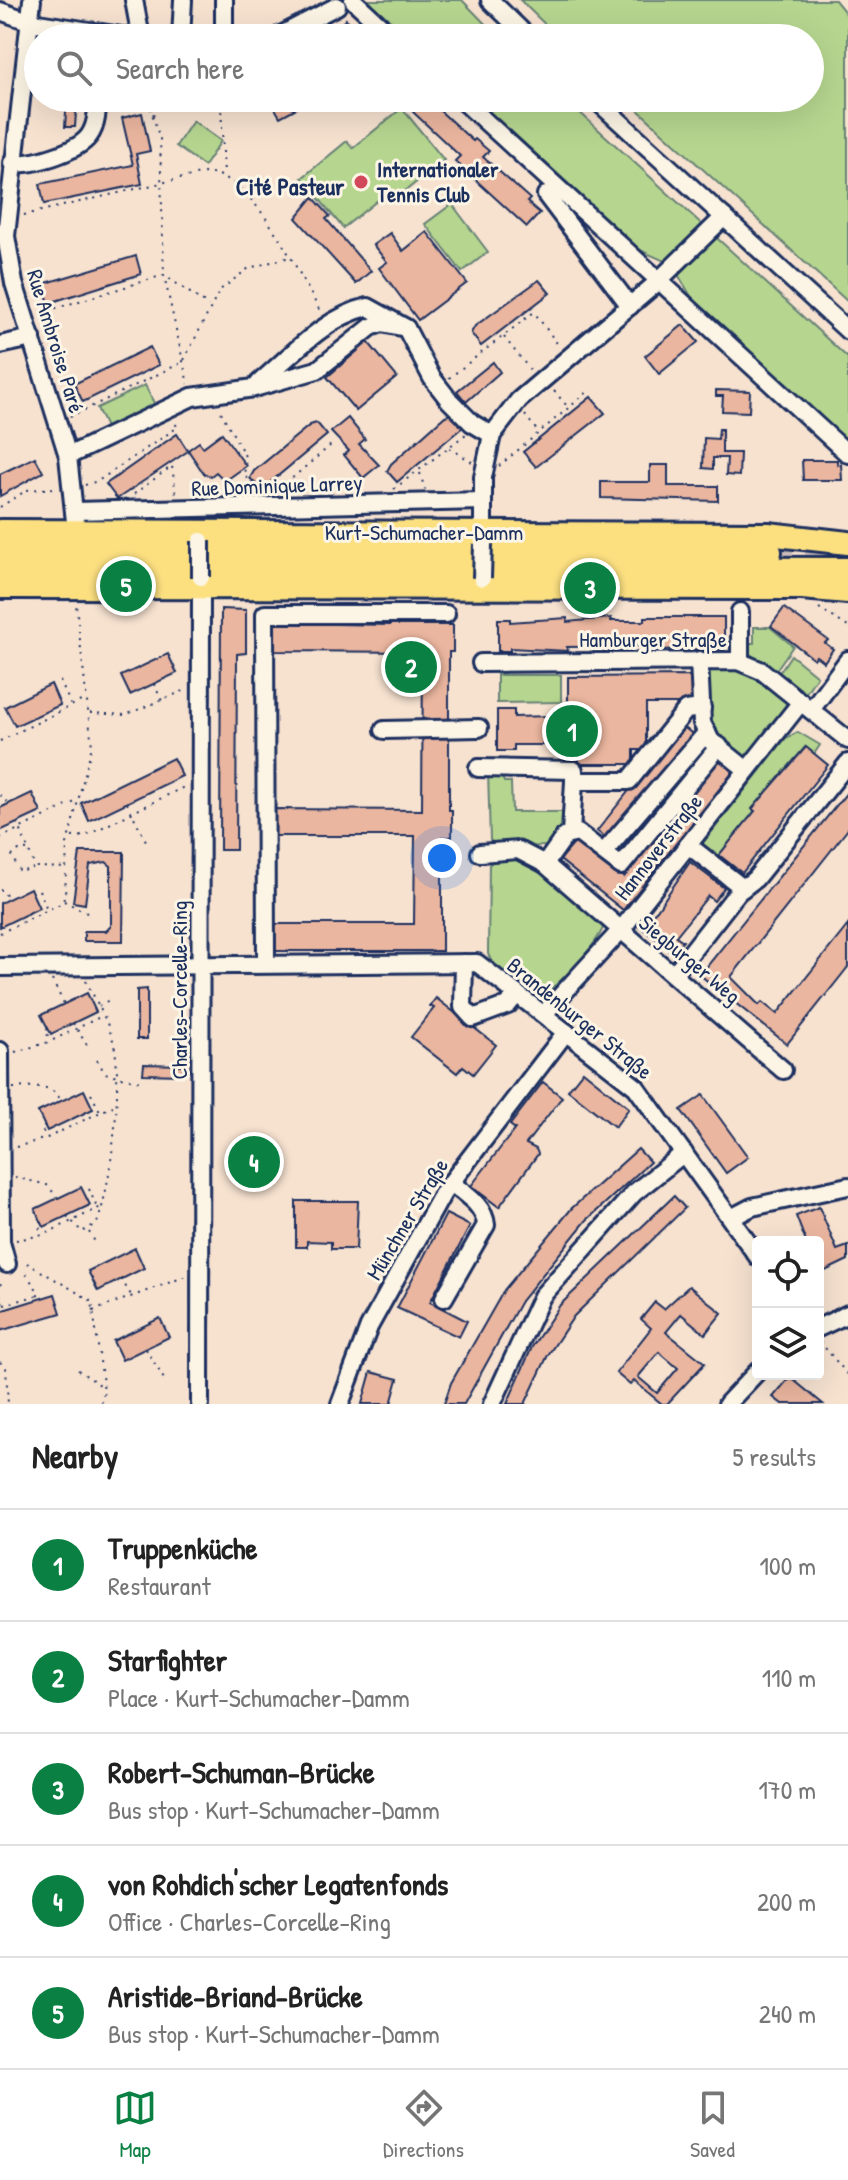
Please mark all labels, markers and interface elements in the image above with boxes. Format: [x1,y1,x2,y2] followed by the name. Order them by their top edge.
[24,24,824,112] search box
[52,46,96,90] icon: search
[116,48,244,88] text: Search here
[376,154,499,209] place label: Internationaler Tennis Club
[236,170,345,202] district label: Cité Pasteur
[352,173,370,191] marker: Internationaler Tennis Club
[20,266,92,417] street label: Rue Ambroise Paré
[191,467,363,503] street label: Rue Dominique Larrey
[325,517,523,547] street label: Kurt-Schumacher-Damm
[100,556,152,616] pin: 5
[564,558,616,618] pin: 3
[579,624,727,654] street label: Hamburger Straße
[385,637,437,697] pin: 2
[546,701,598,761] pin: 1
[607,787,709,906] street label: Hannoverstraße
[422,838,462,878] your location
[164,901,194,1079] street label: Charles-Corcelle-Ring
[633,908,747,1010] street label: Siegburger Weg
[501,950,659,1086] street label: Brandenburger Straße
[228,1132,280,1192] pin: 4
[359,1152,455,1285] street label: Münchner Straße
[752,1236,824,1380] map controls
[752,1236,824,1308] button: locate
[752,1308,824,1380] button: layers
[32,1433,118,1479] text: Nearby
[732,1439,816,1474] text: 5 results
[108,1528,257,1568] text: Truppenküche
[53,1548,63,1583] text: 1
[760,1548,816,1583] text: 100 m
[108,1568,211,1603] text: Restaurant
[108,1640,227,1680] text: Starfighter
[52,1660,64,1695] text: 2
[762,1660,816,1695] text: 110 m
[108,1680,410,1715] text: Place · Kurt-Schumacher-Damm
[108,1752,375,1792] text: Robert-Schuman-Brücke
[52,1772,64,1807] text: 3
[758,1772,816,1807] text: 170 m
[108,1792,440,1827] text: Bus stop · Kurt-Schumacher-Damm
[108,1864,448,1904] text: von Rohdich'scher Legatenfonds
[53,1884,63,1919] text: 4
[757,1884,816,1919] text: 200 m
[108,1904,391,1939] text: Office · Charles-Corcelle-Ring
[108,1976,363,2016] text: Aristide-Briand-Brücke
[53,1996,64,2031] text: 5
[759,1996,816,2031] text: 240 m
[108,2016,440,2051] text: Bus stop · Kurt-Schumacher-Damm
[113,2086,157,2164] tab: Map
[383,2086,464,2164] tab: Directions
[690,2086,735,2164] tab: Saved

